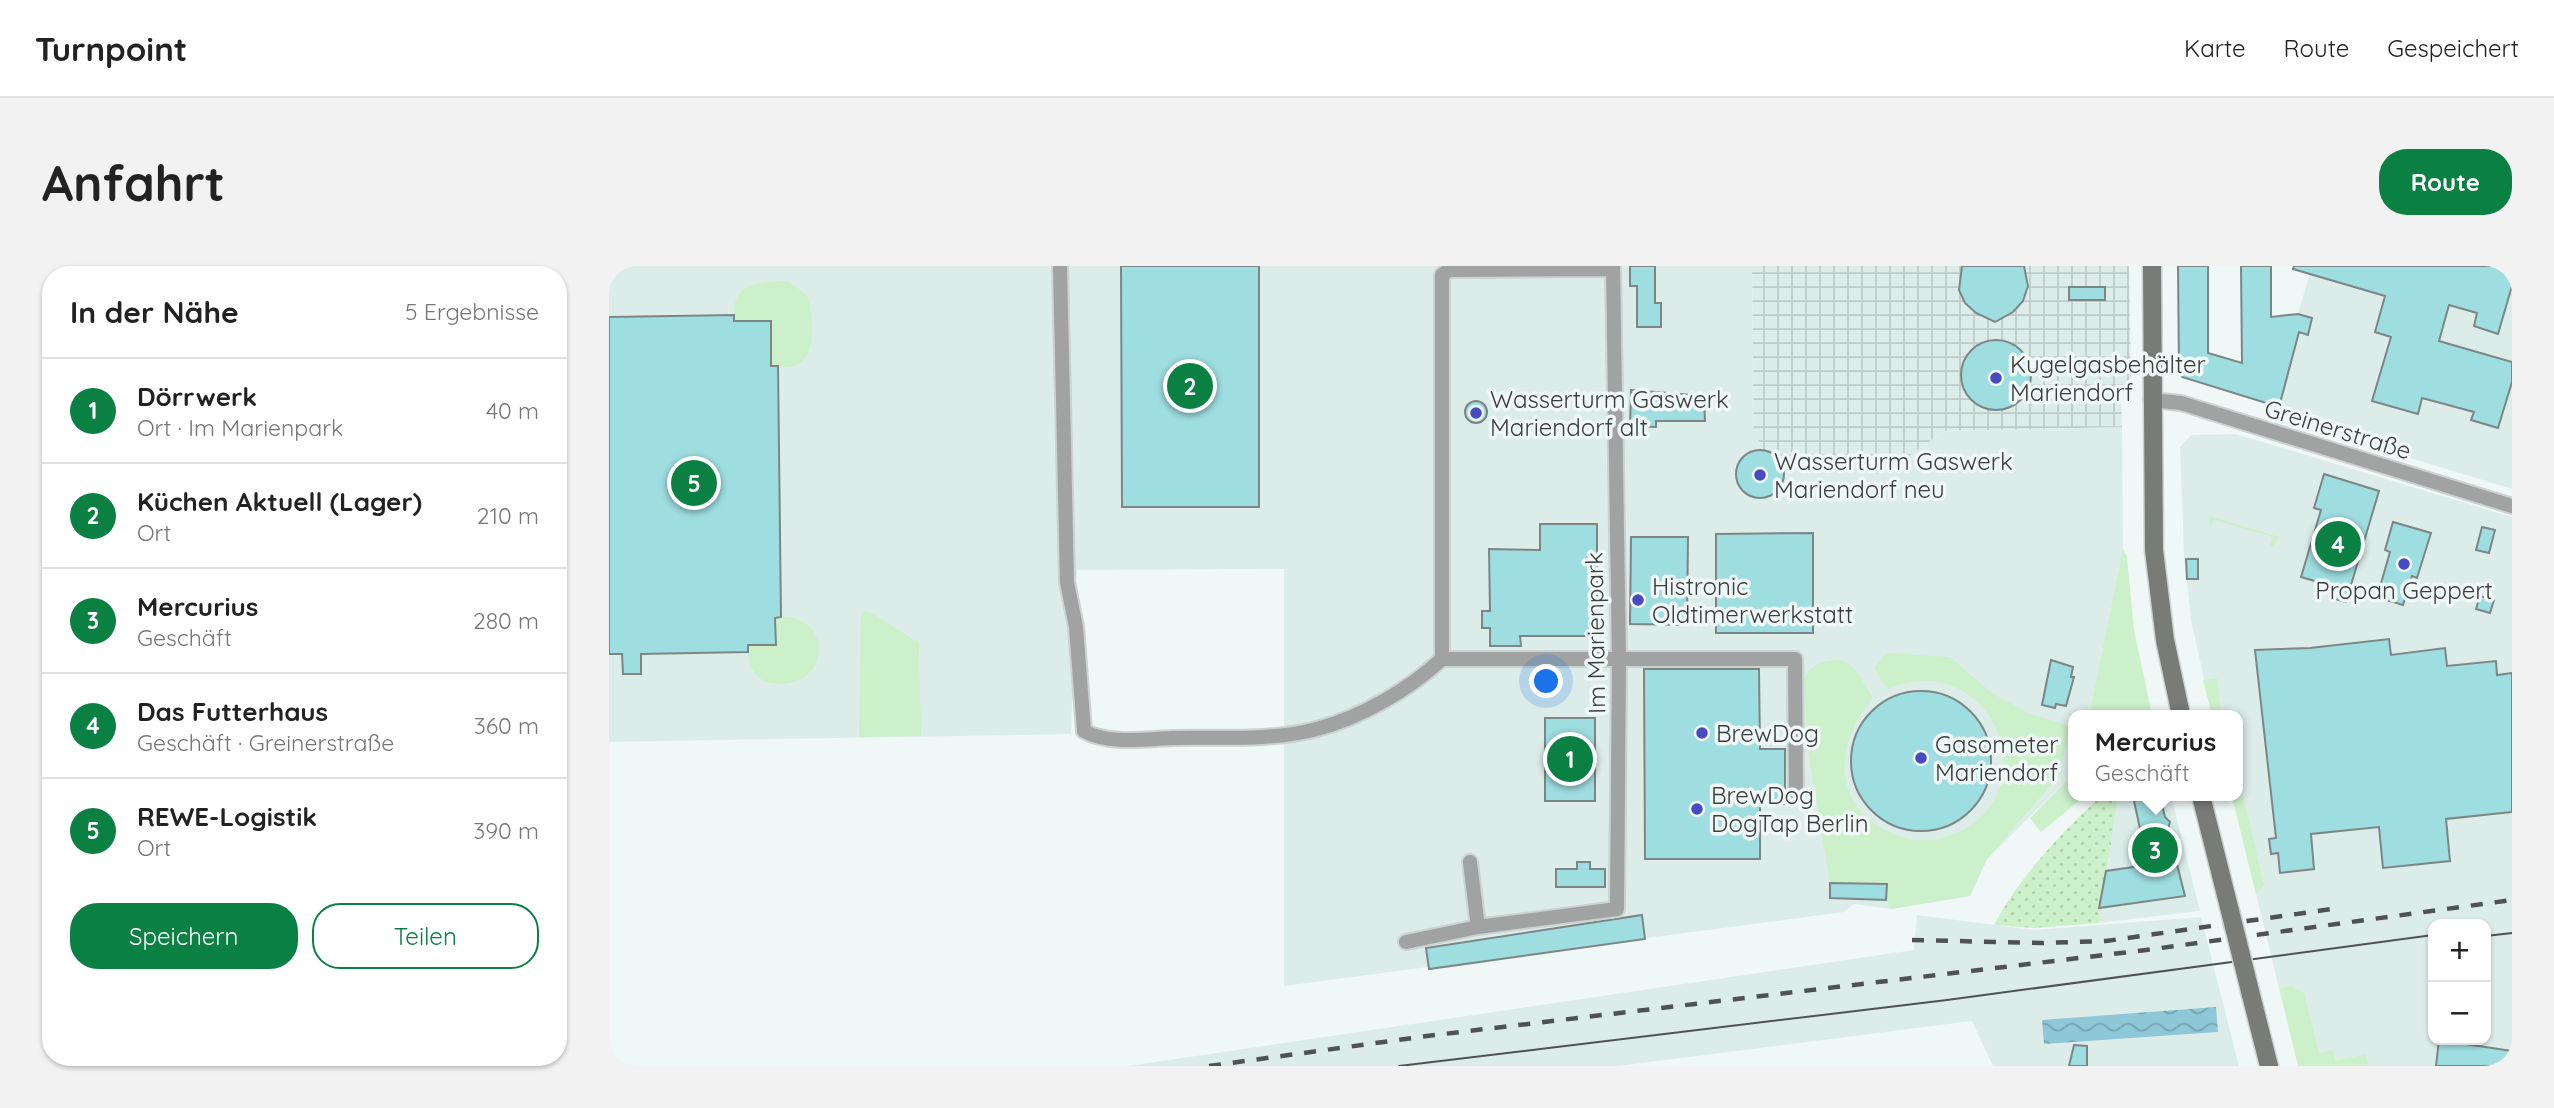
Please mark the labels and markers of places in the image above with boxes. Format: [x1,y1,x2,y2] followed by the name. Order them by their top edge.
[2010,349,2206,407] place label: Kugelgasbehälter Mariendorf
[1167,360,1213,412] pin: 2
[1988,370,2004,386] marker: Kugelgasbehälter Mariendorf
[1490,384,1729,442] place label: Wasserturm Gaswerk Mariendorf alt
[1468,405,1484,421] marker: Wasserturm Gaswerk Mariendorf alt
[1774,446,2013,504] place label: Wasserturm Gaswerk Mariendorf neu
[671,457,717,509] pin: 5
[1752,467,1768,483] marker: Wasserturm Gaswerk Mariendorf neu
[2315,518,2361,570] pin: 4
[2396,556,2412,572] marker: Propan Geppert
[1652,571,1853,629] place label: Histronic Oldtimerwerkstatt
[2315,575,2493,605] place label: Propan Geppert
[1630,592,1646,608] marker: Histronic Oldtimerwerkstatt
[1716,718,1819,748] place label: BrewDog
[1694,725,1710,741] marker: BrewDog
[1935,729,2059,787] place label: Gasometer Mariendorf
[1547,733,1593,785] pin: 1
[1913,750,1929,766] marker: Gasometer Mariendorf
[1711,780,1869,838] place label: BrewDog DogTap Berlin
[1689,801,1705,817] marker: BrewDog DogTap Berlin
[2132,824,2178,876] pin: 3

